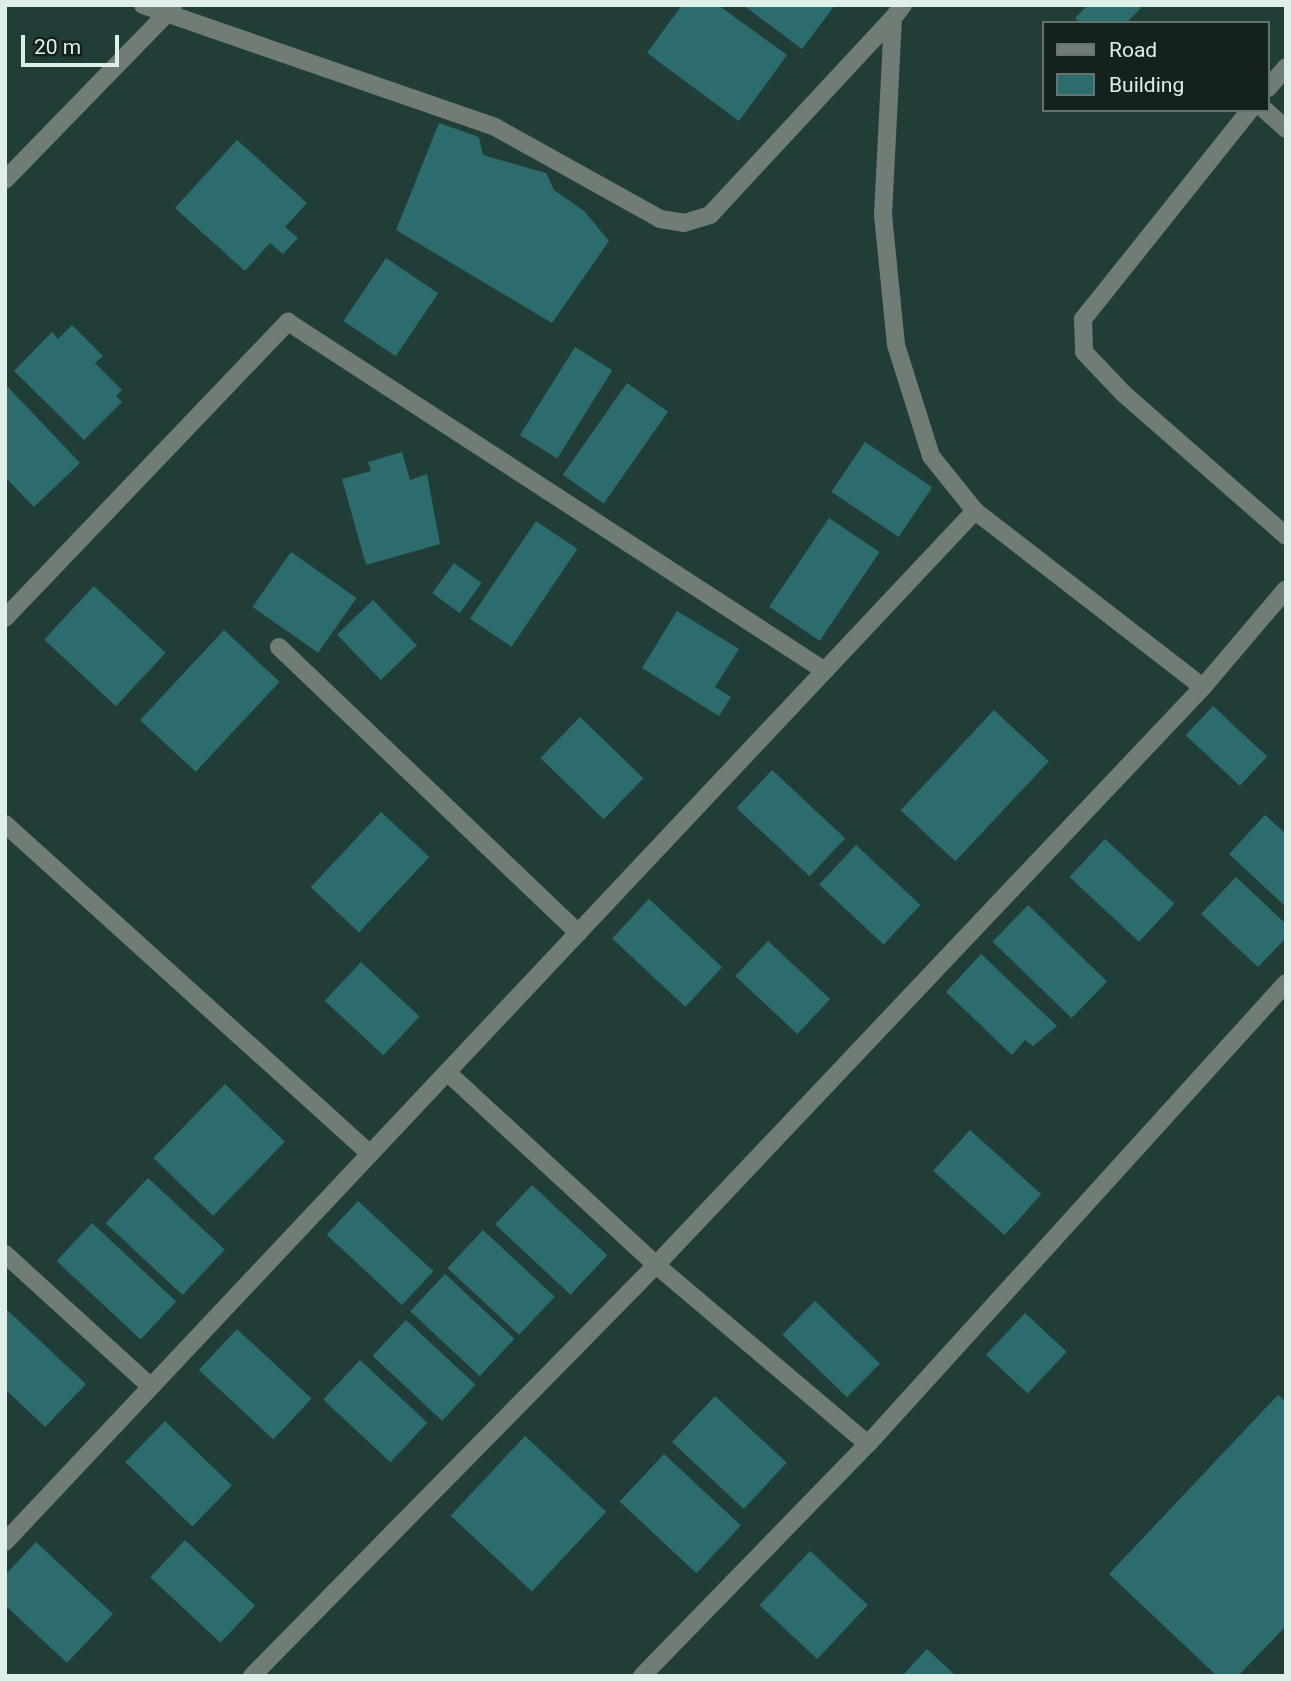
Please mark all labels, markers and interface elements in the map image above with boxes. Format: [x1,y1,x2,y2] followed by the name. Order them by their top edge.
[24,21,122,65] scale bar
[1042,21,1270,112] legend
[34,35,81,59] text: 20 m
[1109,38,1157,62] text: Road
[1109,73,1184,97] text: Building

